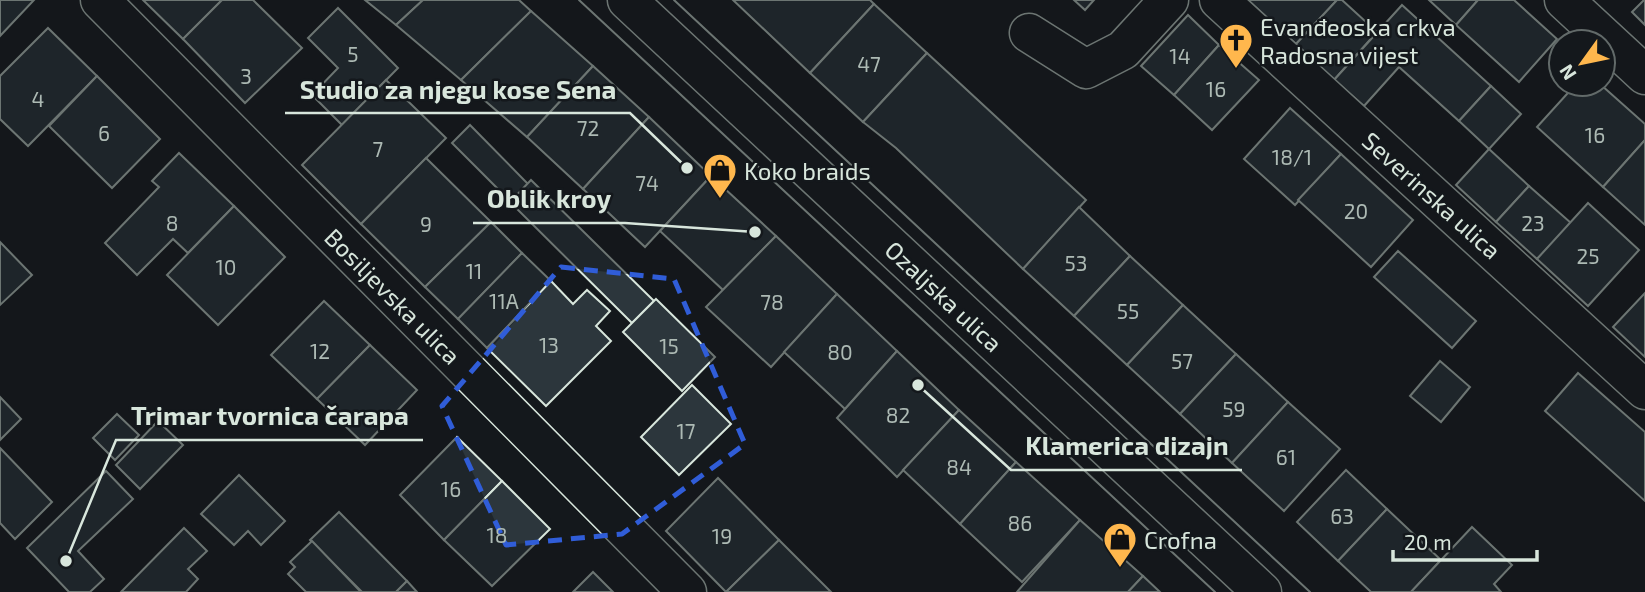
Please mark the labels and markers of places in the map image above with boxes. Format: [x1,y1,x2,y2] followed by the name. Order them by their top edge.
[1260,12,1456,69] place label: Evanđeoska crkva Radosna vijest
[1217,21,1255,70] church icon: Evanđeoska crkva Radosna vijest
[285,66,630,113] callout: Studio za njegu kose Sena
[701,151,739,200] shop icon: Koko braids
[744,156,871,185] place label: Koko braids
[473,176,625,223] callout: Oblik kroy
[116,393,423,440] callout: Trimar tvornica čarapa
[1011,423,1242,470] callout: Klamerica dizajn
[1101,520,1139,569] shop icon: Crofna
[1144,525,1217,554] place label: Crofna

